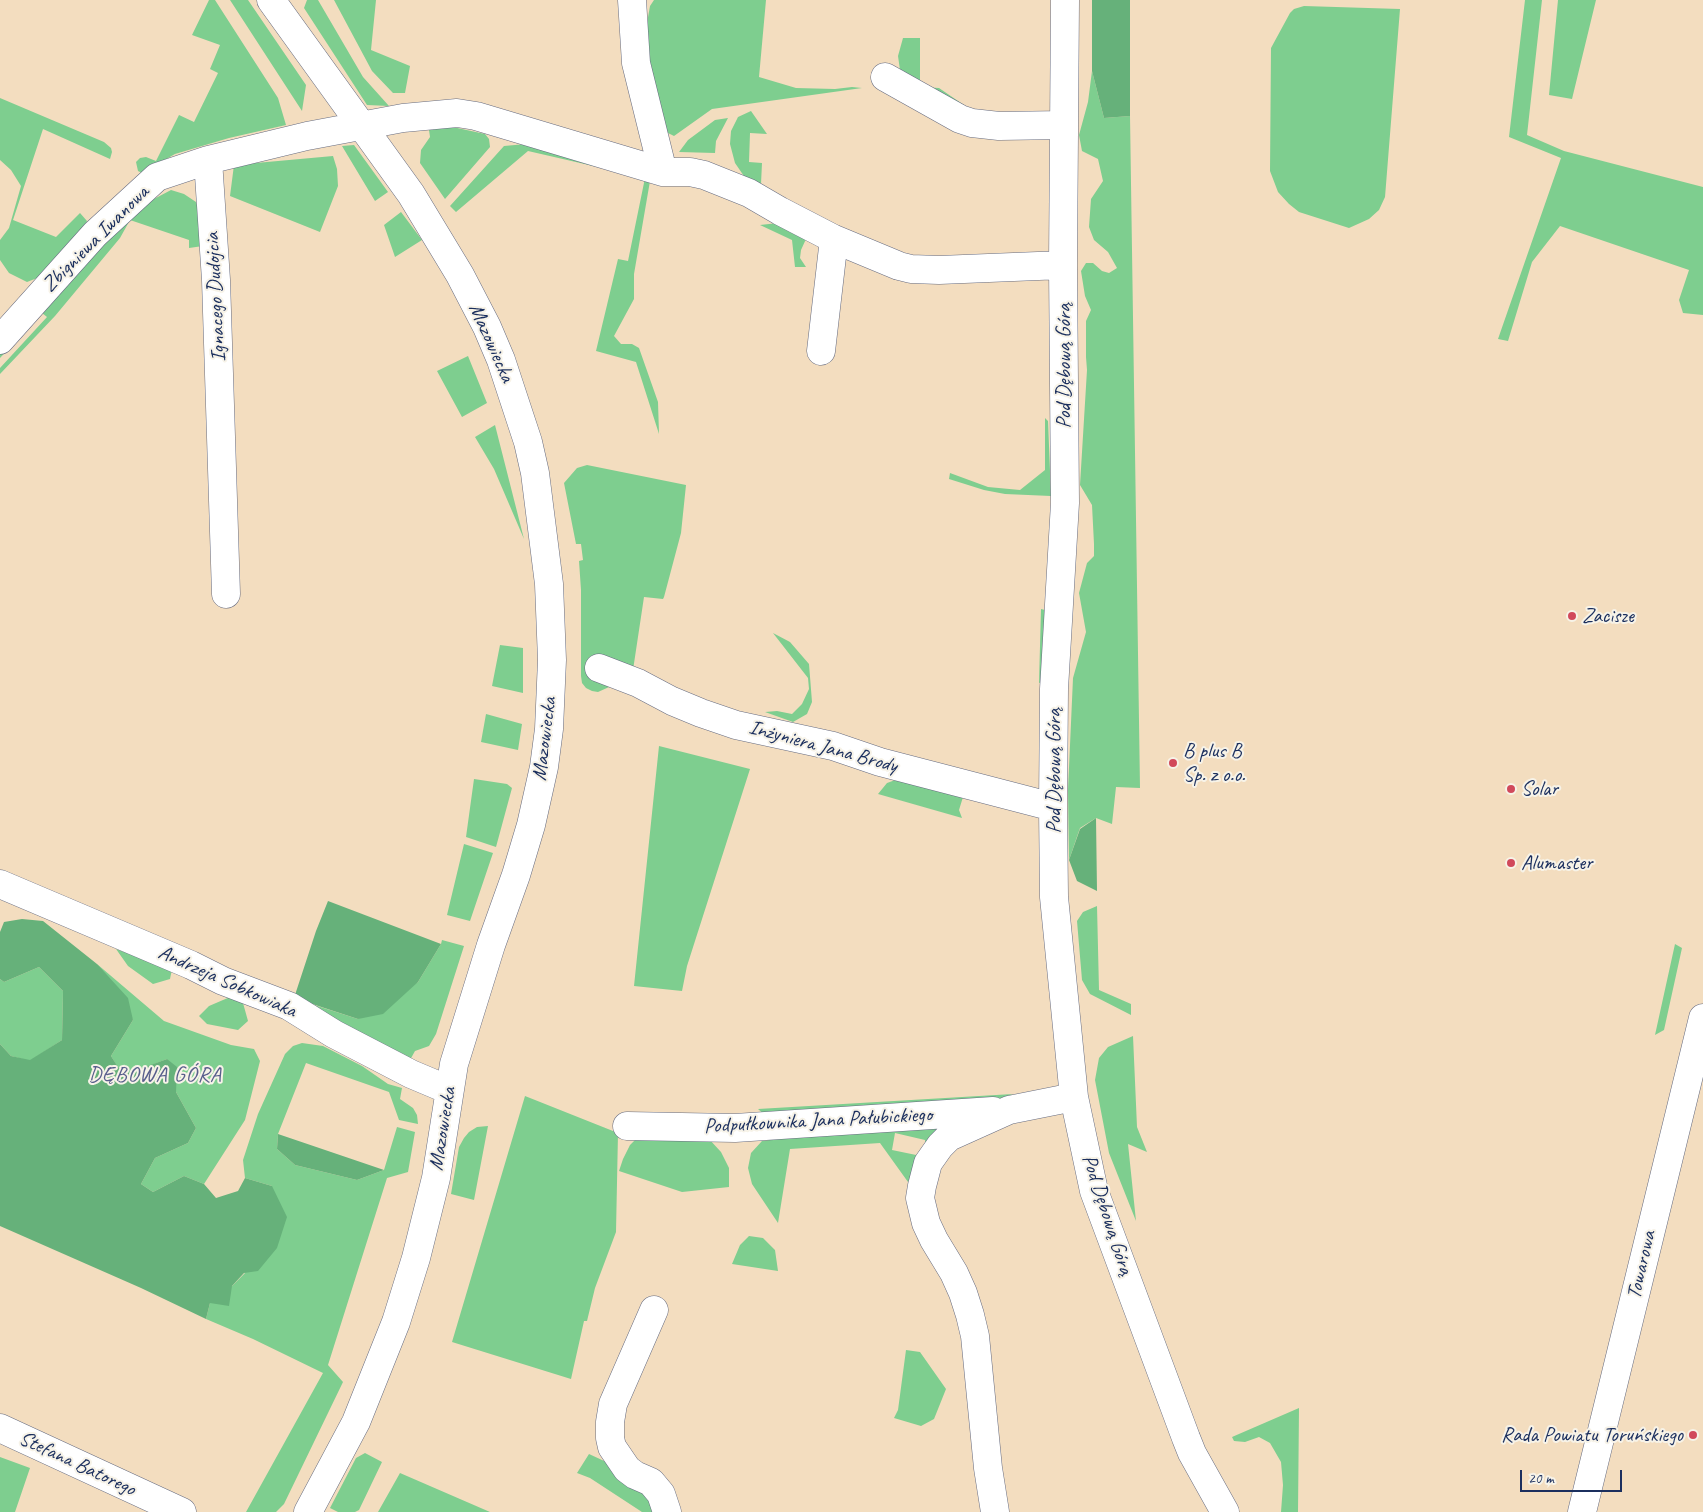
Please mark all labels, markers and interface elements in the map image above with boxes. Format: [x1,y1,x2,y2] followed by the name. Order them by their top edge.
[37,180,155,298] street label: Zbigniewa Iwanowa
[200,232,232,362] street label: Ignacego Dudojcia
[462,300,520,386] street label: Mazowiecka
[1051,304,1077,428] street label: Pod Dębową Górą
[1582,603,1634,629] place label: Zacisze
[1566,610,1578,622] marker: Zacisze
[527,696,563,782] street label: Mazowiecka
[1041,709,1067,833] street label: Pod Dębową Górą
[746,715,900,779] street label: Inżyniera Jana Brody
[1183,738,1245,788] place label: B plus B Sp. z o.o.
[1167,757,1179,769] marker: B plus B Sp. z o.o.
[1521,776,1558,802] place label: Solar
[1505,783,1517,795] marker: Solar
[1521,850,1593,876] place label: Alumaster
[1505,857,1517,869] marker: Alumaster
[154,940,300,1024] street label: Andrzeja Sobkowiaka
[87,1062,223,1088] district label: DĘBOWA GÓRA
[424,1086,462,1172] street label: Mazowiecka
[703,1102,933,1140] street label: Podpułkownika Jana Pałubickiego
[1076,1152,1138,1278] street label: Pod Dębową Górą
[1622,1228,1662,1302] street label: Towarowa
[1501,1422,1683,1448] place label: Rada Powiatu Toruńskiego
[15,1426,139,1502] street label: Stefana Batorego
[1687,1429,1699,1441] marker: Rada Powiatu Toruńskiego
[1523,1460,1626,1492] scale bar
[1528,1469,1554,1488] text: 20 m

